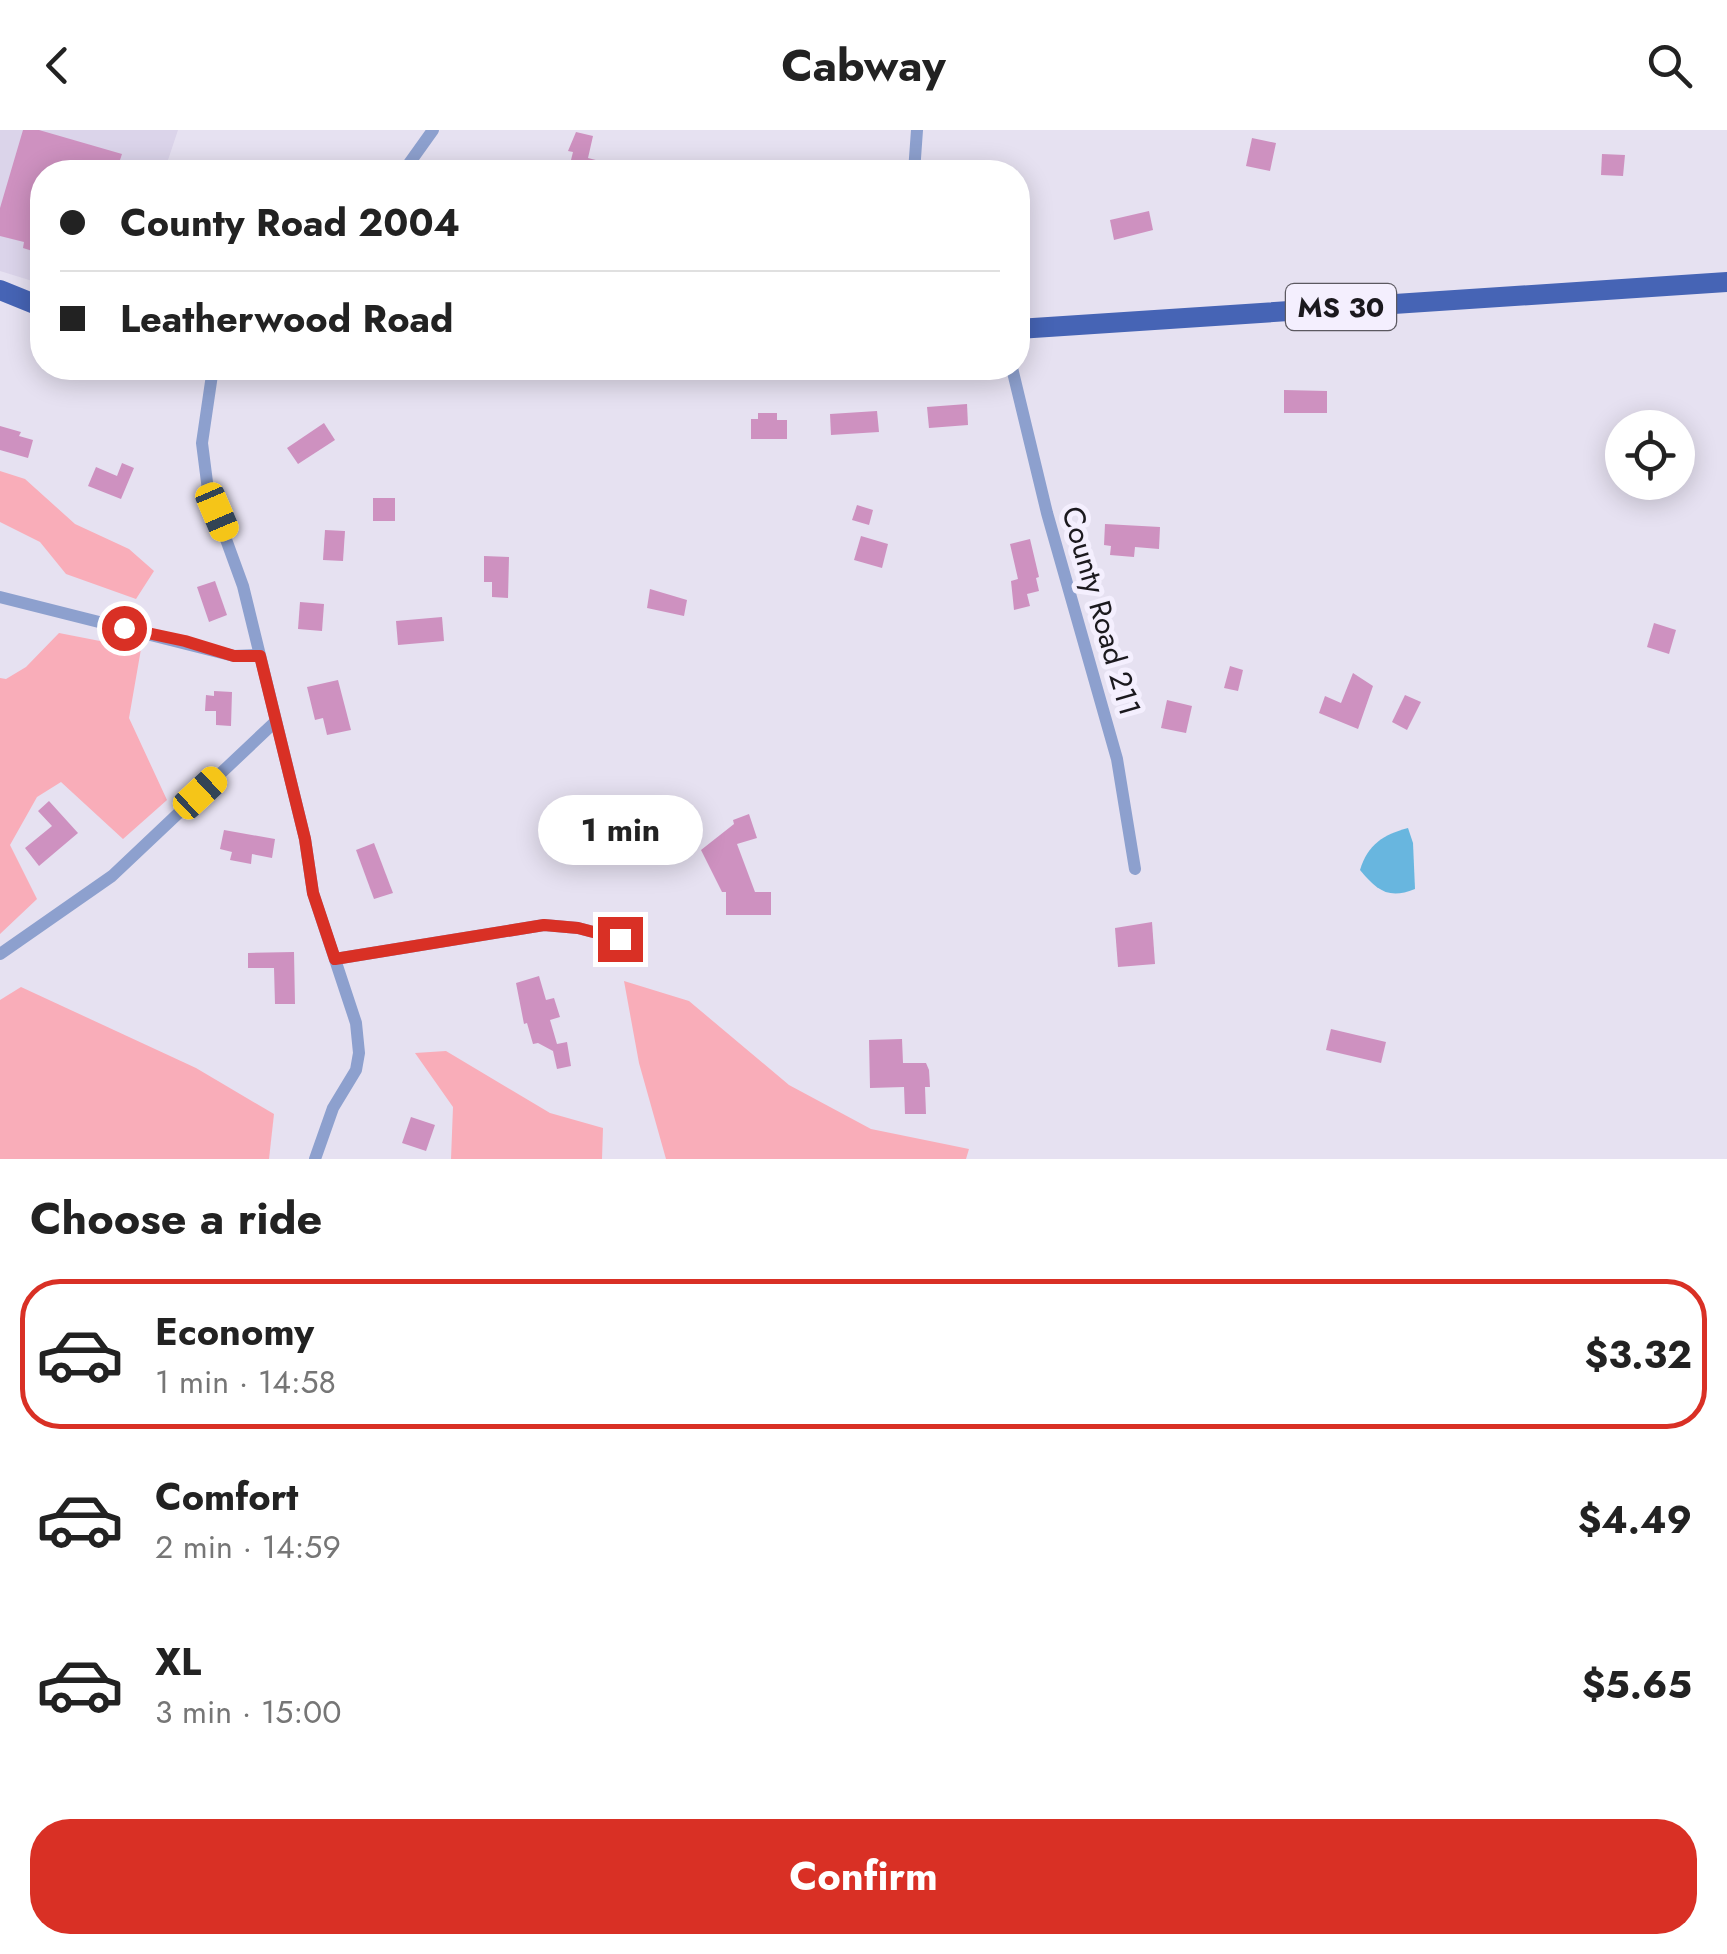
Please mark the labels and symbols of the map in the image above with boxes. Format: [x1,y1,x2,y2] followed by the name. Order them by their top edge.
[1286,284,1396,330] road number: MS 30
[191,479,243,545] car
[1051,501,1152,720] street label: County Road 211
[102,606,147,651] route start
[168,762,232,824] car
[538,794,702,864] callout: 1 min
[598,917,643,962] route end

